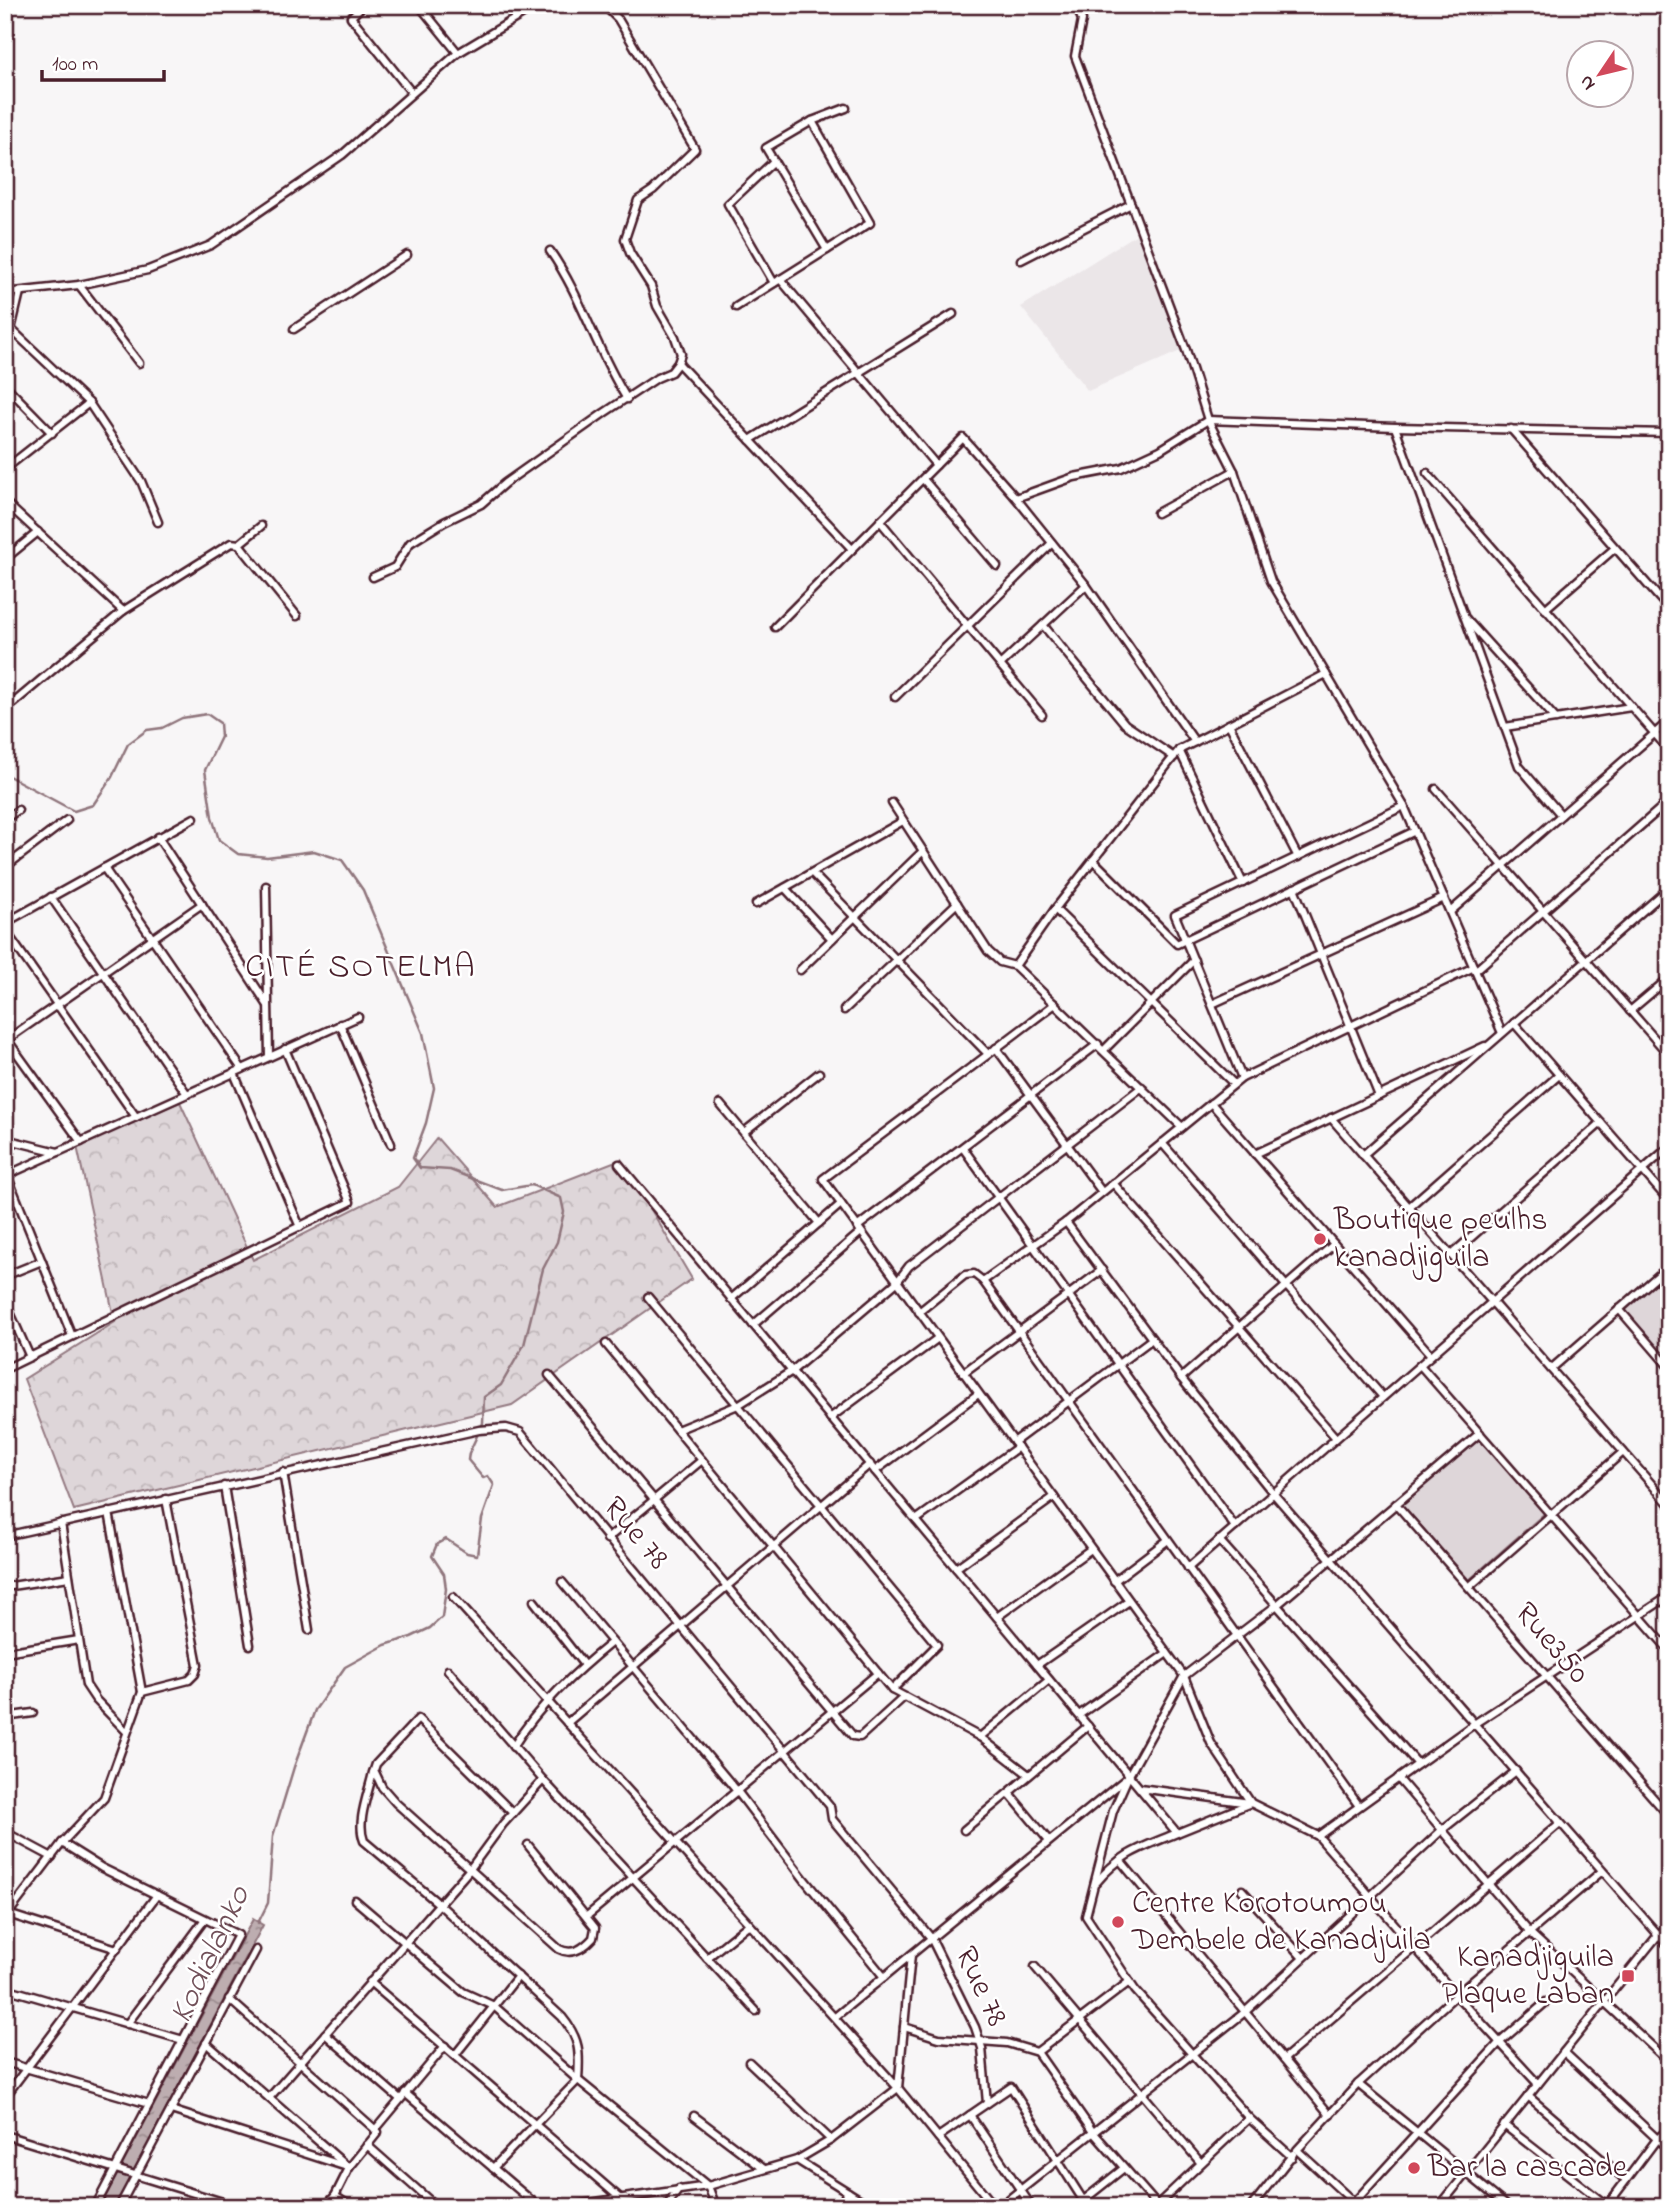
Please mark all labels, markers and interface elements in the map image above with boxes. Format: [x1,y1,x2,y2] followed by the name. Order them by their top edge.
[42,38,164,82] scale bar
[1566,38,1636,108] north arrow
[52,50,98,80] text: 100 m
[1573,69,1603,95] text: N
[245,944,477,992] district label: CITÉ SOTELMA
[1333,1198,1548,1282] place label: Boutique peulhs kanadjiguila
[1312,1231,1328,1247] marker: Boutique peulhs kanadjiguila
[590,1487,680,1581] street label: Rue 78
[1502,1593,1600,1695] street label: Rue350
[158,1877,265,2032] water label: Kodialanko
[1131,1881,1431,1965] place label: Centre Korotoumou Dembele de Kanadjuila
[1110,1914,1126,1930] marker: Centre Korotoumou Dembele de Kanadjuila
[1442,1935,1614,2019] place label: Kanadjiguila Plaque Laban
[941,1939,1019,2035] street label: Rue 78
[1620,1968,1636,1984] marker: Kanadjiguila Plaque Laban
[1427,2145,1628,2192] place label: Bar la cascade
[1406,2160,1422,2176] marker: Bar la cascade

